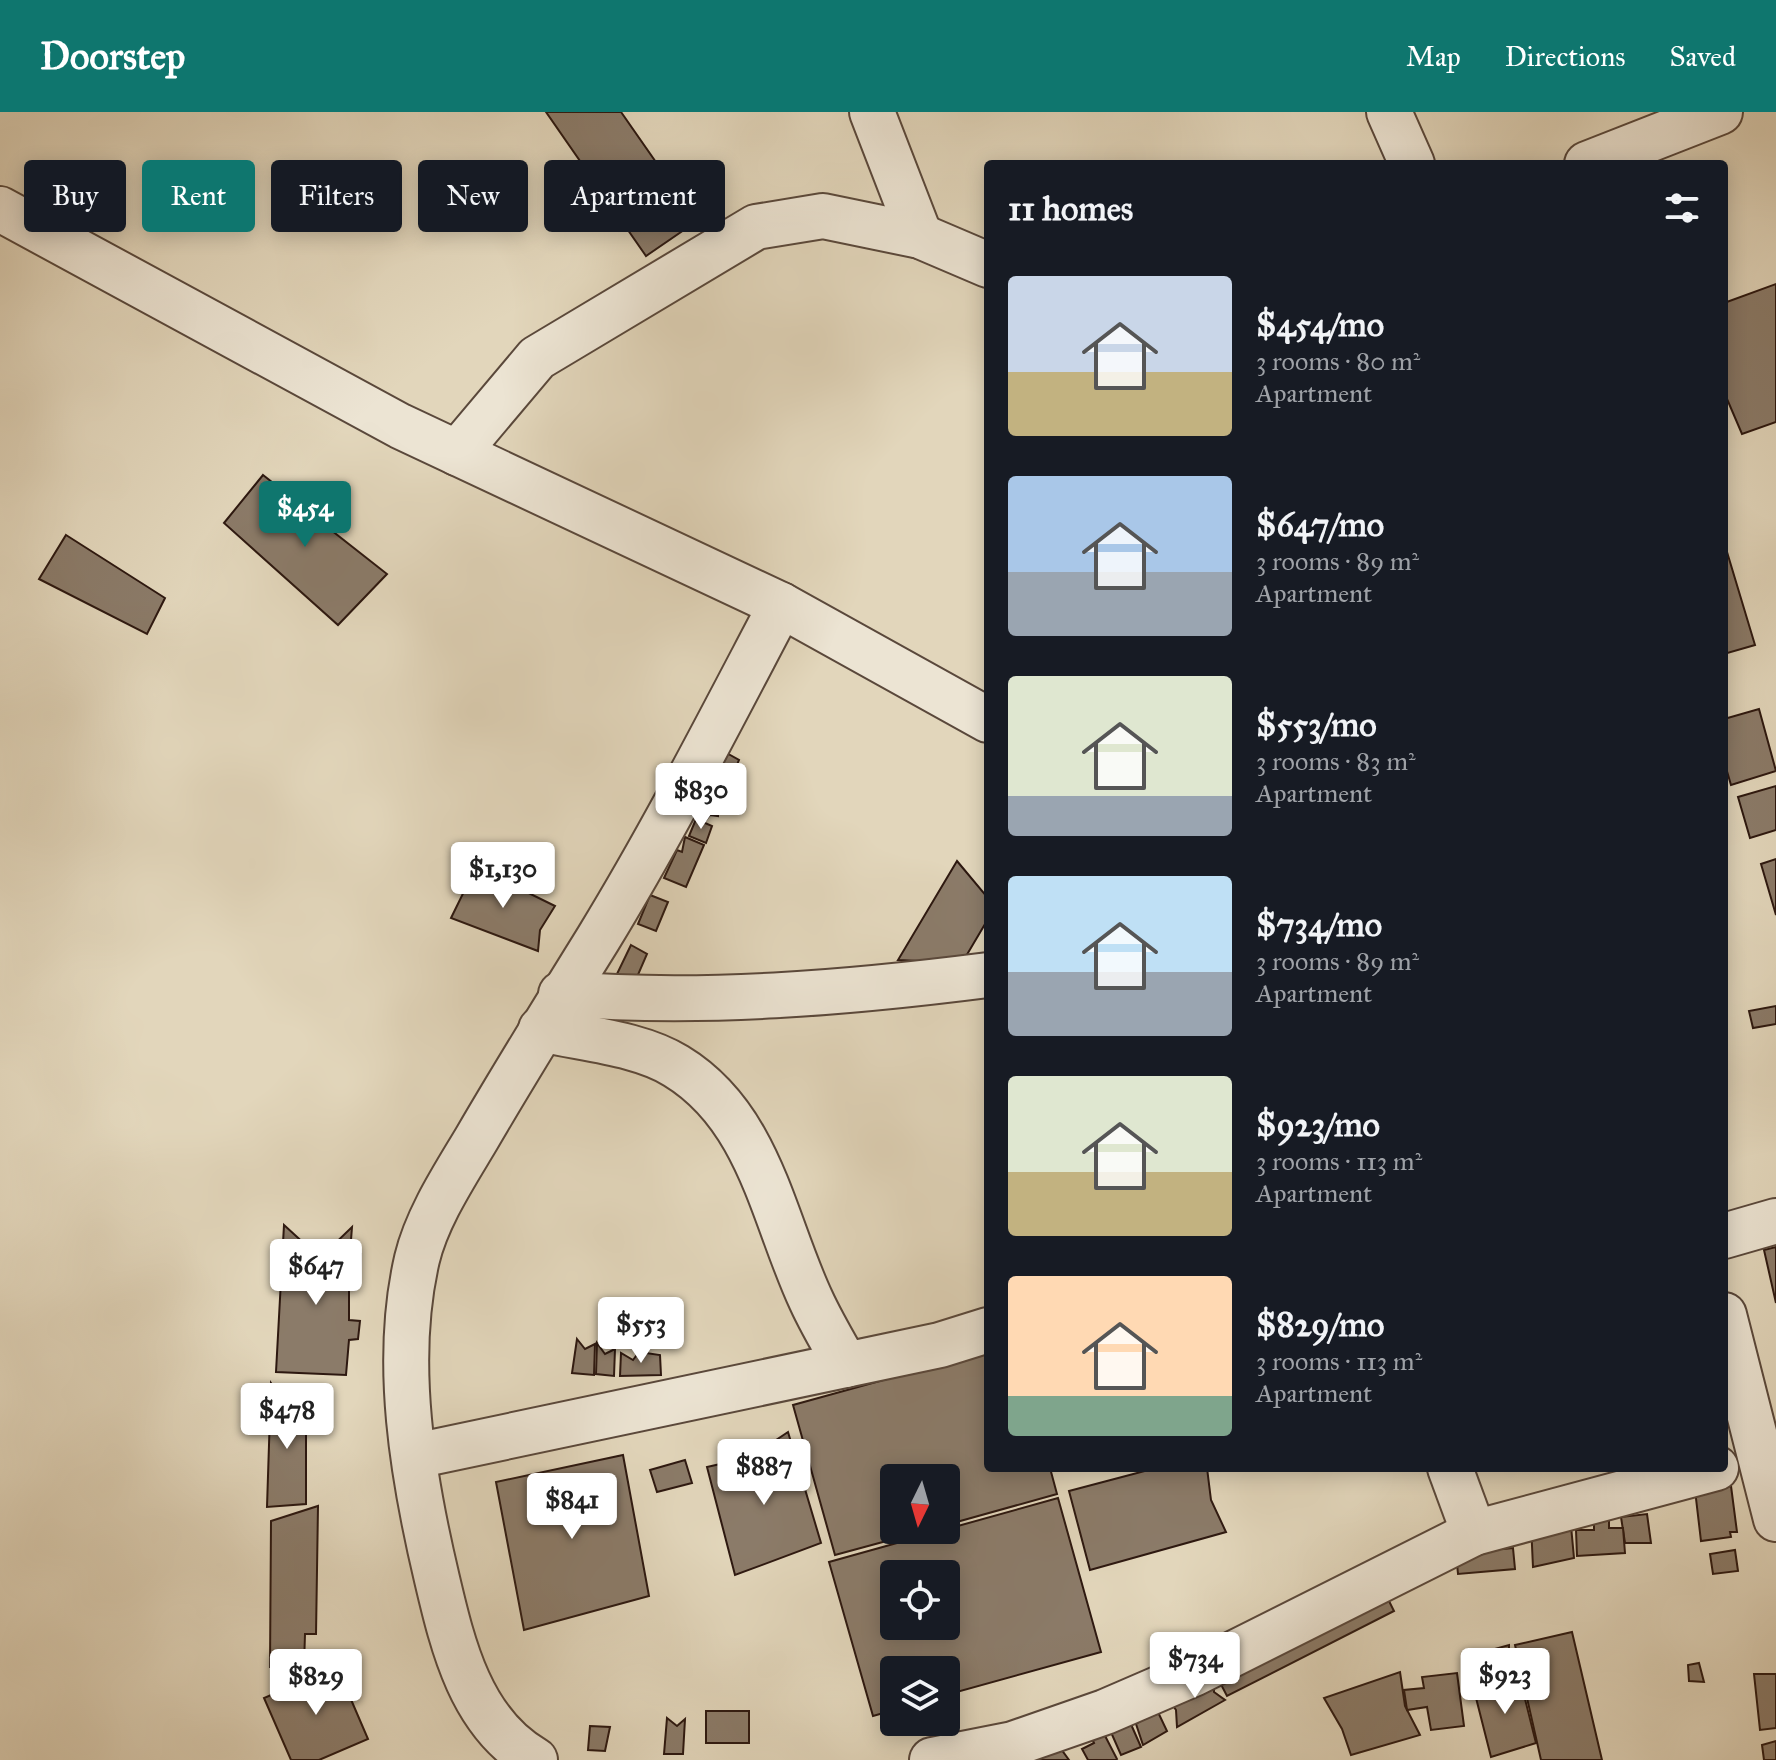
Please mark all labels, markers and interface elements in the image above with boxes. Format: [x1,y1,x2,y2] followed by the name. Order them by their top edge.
[40,33,185,79] text: Doorstep
[1406,39,1461,74] text: Map
[1505,39,1626,74] text: Directions
[1670,39,1736,74] text: Saved
[24,160,126,232] chip: Buy
[142,160,255,232] chip: Rent
[271,160,402,232] chip: Filters
[418,160,528,232] chip: New
[544,160,725,232] chip: Apartment
[1660,186,1704,230] icon: filters
[1008,188,1133,229] text: 11 homes
[1256,304,1384,345] text: $454/mo
[1072,308,1168,404] icon: home
[1256,345,1420,377] text: 3 rooms · 80 m²
[1256,377,1372,409] text: Apartment
[258,481,352,549] pin: $454
[277,491,333,523] text: $454
[1256,504,1384,545] text: $647/mo
[1072,508,1168,604] icon: home
[1256,545,1419,577] text: 3 rooms · 89 m²
[1256,577,1372,609] text: Apartment
[1256,704,1377,745] text: $553/mo
[1072,708,1168,804] icon: home
[1256,745,1416,777] text: 3 rooms · 83 m²
[654,763,748,831] pin: $830
[674,773,728,805] text: $830
[1256,777,1372,809] text: Apartment
[438,842,568,910] pin: $1,130
[469,852,537,884] text: $1,130
[1256,904,1382,945] text: $734/mo
[1072,908,1168,1004] icon: home
[1256,945,1419,977] text: 3 rooms · 89 m²
[1256,977,1372,1009] text: Apartment
[1256,1104,1380,1145] text: $923/mo
[1072,1108,1168,1204] icon: home
[1256,1145,1422,1177] text: 3 rooms · 113 m²
[1256,1177,1372,1209] text: Apartment
[269,1239,363,1307] pin: $647
[288,1249,344,1281] text: $647
[594,1297,688,1365] pin: $553
[1256,1304,1385,1345] text: $829/mo
[616,1307,666,1339] text: $553
[1072,1308,1168,1404] icon: home
[1256,1345,1422,1377] text: 3 rooms · 113 m²
[1256,1377,1372,1409] text: Apartment
[240,1383,334,1451] pin: $478
[259,1393,315,1425] text: $478
[717,1439,811,1507] pin: $887
[735,1449,793,1481] text: $887
[880,1464,960,1544] north arrow
[880,1464,960,1736] map controls
[525,1473,619,1541] pin: $841
[545,1483,599,1515] text: $841
[880,1560,960,1640] button: locate
[1148,1632,1242,1700] pin: $734
[1168,1642,1222,1674] text: $734
[1458,1648,1552,1716] pin: $923
[269,1649,363,1717] pin: $829
[880,1656,960,1736] button: layers
[1479,1658,1531,1690] text: $923
[288,1659,344,1691] text: $829

